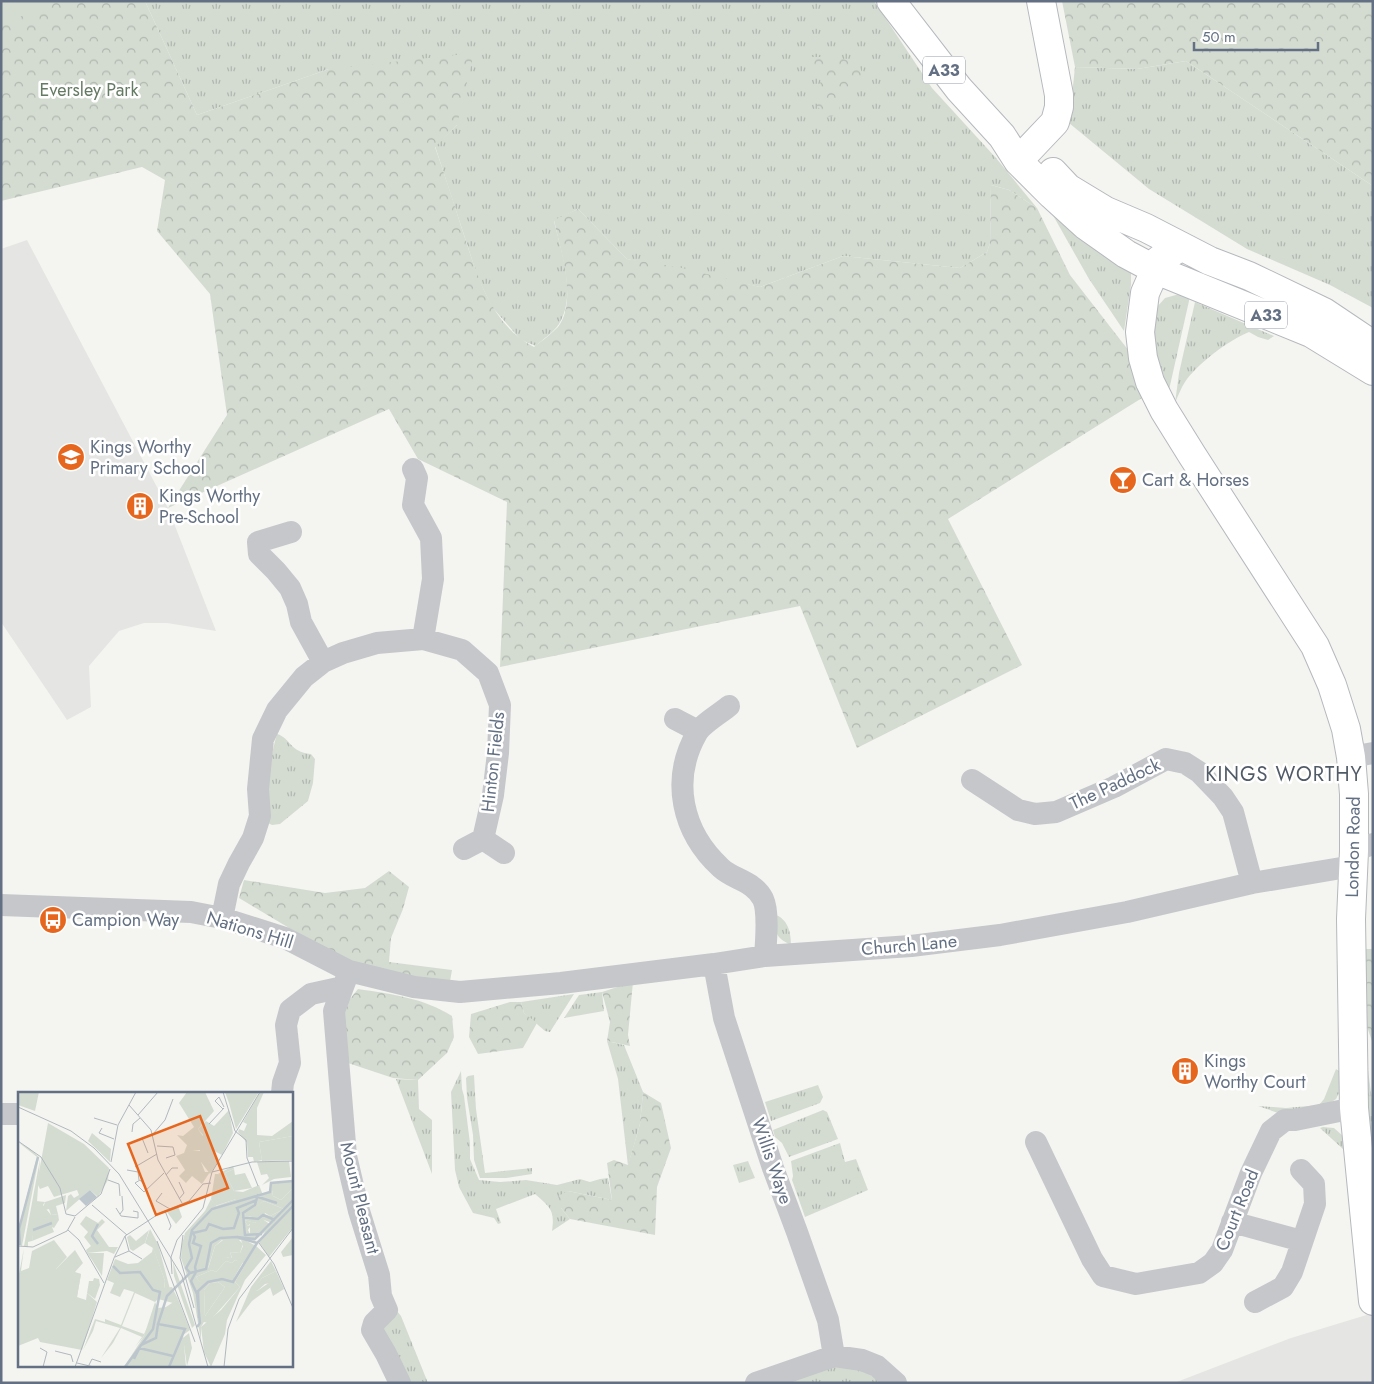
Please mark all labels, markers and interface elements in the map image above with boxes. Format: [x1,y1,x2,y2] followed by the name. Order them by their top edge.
[1194,20,1318,52] scale bar
[1202,26,1236,48] text: 50 m
[923,56,965,84] road number: A33
[40,77,138,103] park label: Eversley Park
[1245,302,1287,328] road number: A33
[90,434,205,481] place label: Kings Worthy Primary School
[56,442,86,472] school or university icon: Kings Worthy Primary School
[1108,465,1138,495] bar icon: Cart & Horses
[1142,467,1249,493] place label: Cart & Horses
[159,483,260,530] place label: Kings Worthy Pre-School
[125,491,155,521] building icon: Kings Worthy Pre-School
[475,711,511,813] street label: Hinton Fields
[1065,752,1165,816] street label: The Paddock
[1205,760,1363,789] district label: KINGS WORTHY
[1339,796,1367,898] street label: London Road
[38,905,68,935] bus stop icon: Campion Way
[203,905,297,955] street label: Nations Hill
[72,907,179,933] place label: Campion Way
[860,928,958,962] street label: Church Lane
[1204,1048,1306,1095] place label: Kings Worthy Court
[1170,1056,1200,1086] building icon: Kings Worthy Court
[18,1092,292,1366] inset map
[745,1114,799,1208] street label: Willis Waye
[334,1139,387,1257] street label: Mount Pleasant
[1209,1165,1265,1255] street label: Court Road

